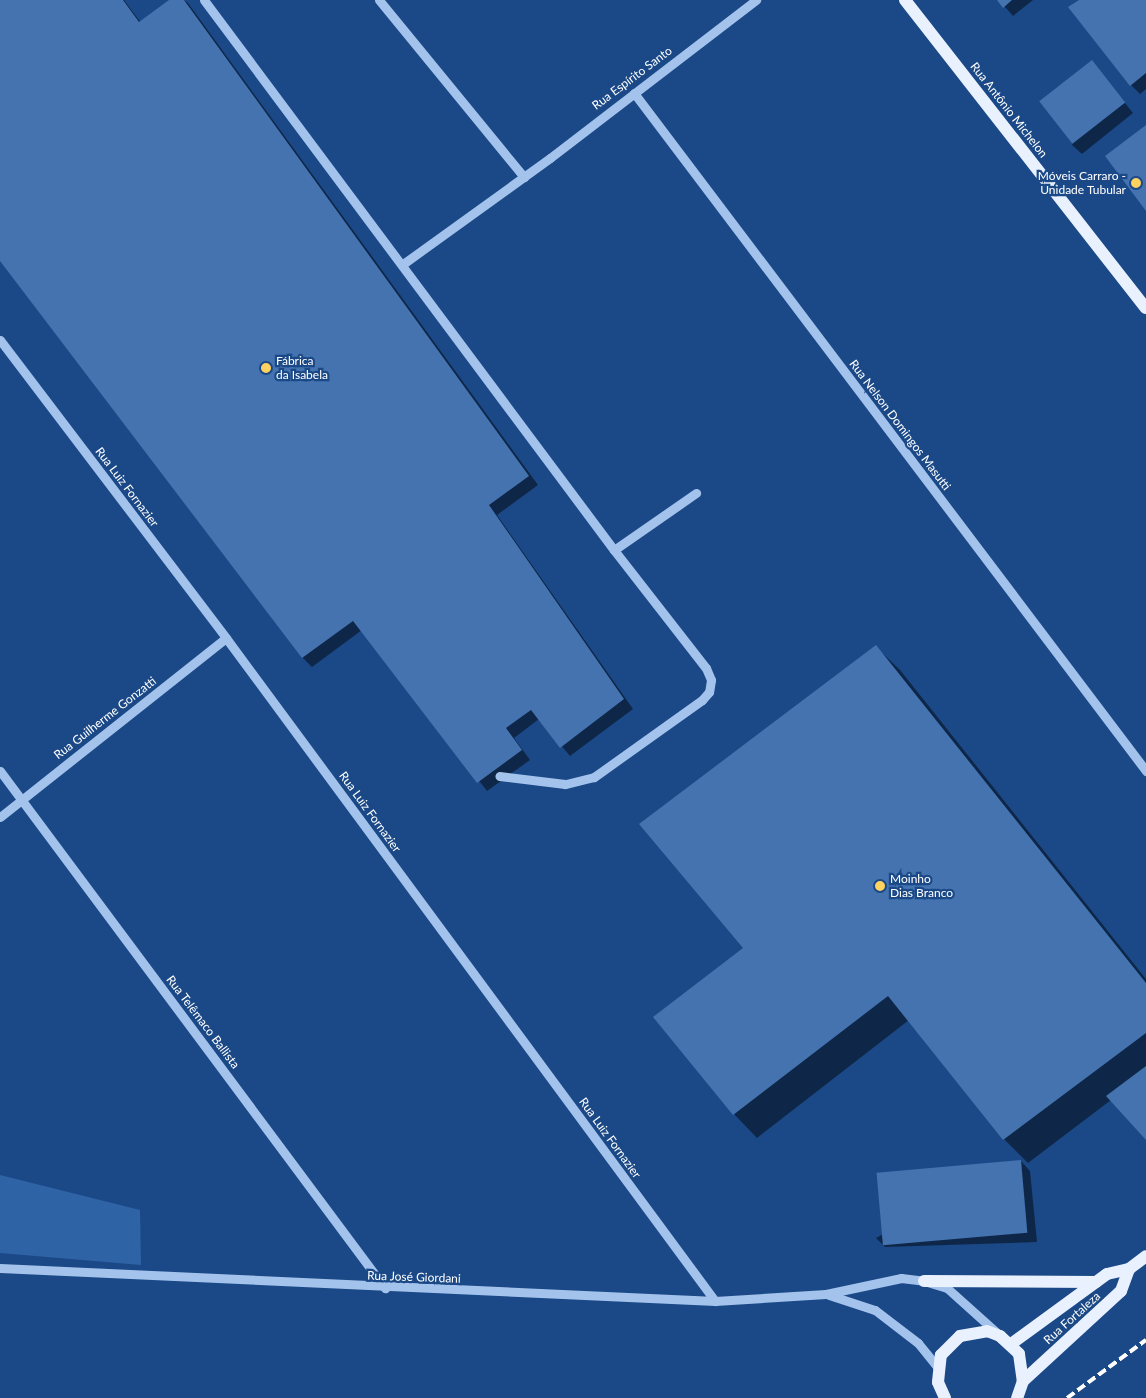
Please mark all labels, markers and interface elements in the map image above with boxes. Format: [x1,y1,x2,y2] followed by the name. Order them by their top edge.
[589,43,675,113] street label: Rua Espírito Santo
[967,59,1051,161] street label: Rua Antônio Michelon
[1038,169,1126,197] place label: Móveis Carraro - Unidade Tubular
[1130,177,1142,189] marker: Móveis Carraro - Unidade Tubular
[276,354,328,382] place label: Fábrica da Isabela
[846,357,954,493] street label: Rua Nelson Domingos Masutti
[260,362,272,374] marker: Fábrica da Isabela
[92,444,162,530] street label: Rua Luiz Fornazier
[51,674,159,762] street label: Rua Guilherme Gonzatti
[336,769,404,855] street label: Rua Luiz Fornazier
[890,872,953,900] place label: Moinho Dias Branco
[874,880,886,892] marker: Moinho Dias Branco
[163,973,243,1071] street label: Rua Telêmaco Ballista
[576,1095,644,1181] street label: Rua Luiz Fornazier
[367,1268,461,1286] street label: Rua José Giordani
[1041,1289,1103,1347] street label: Rua Fortaleza

